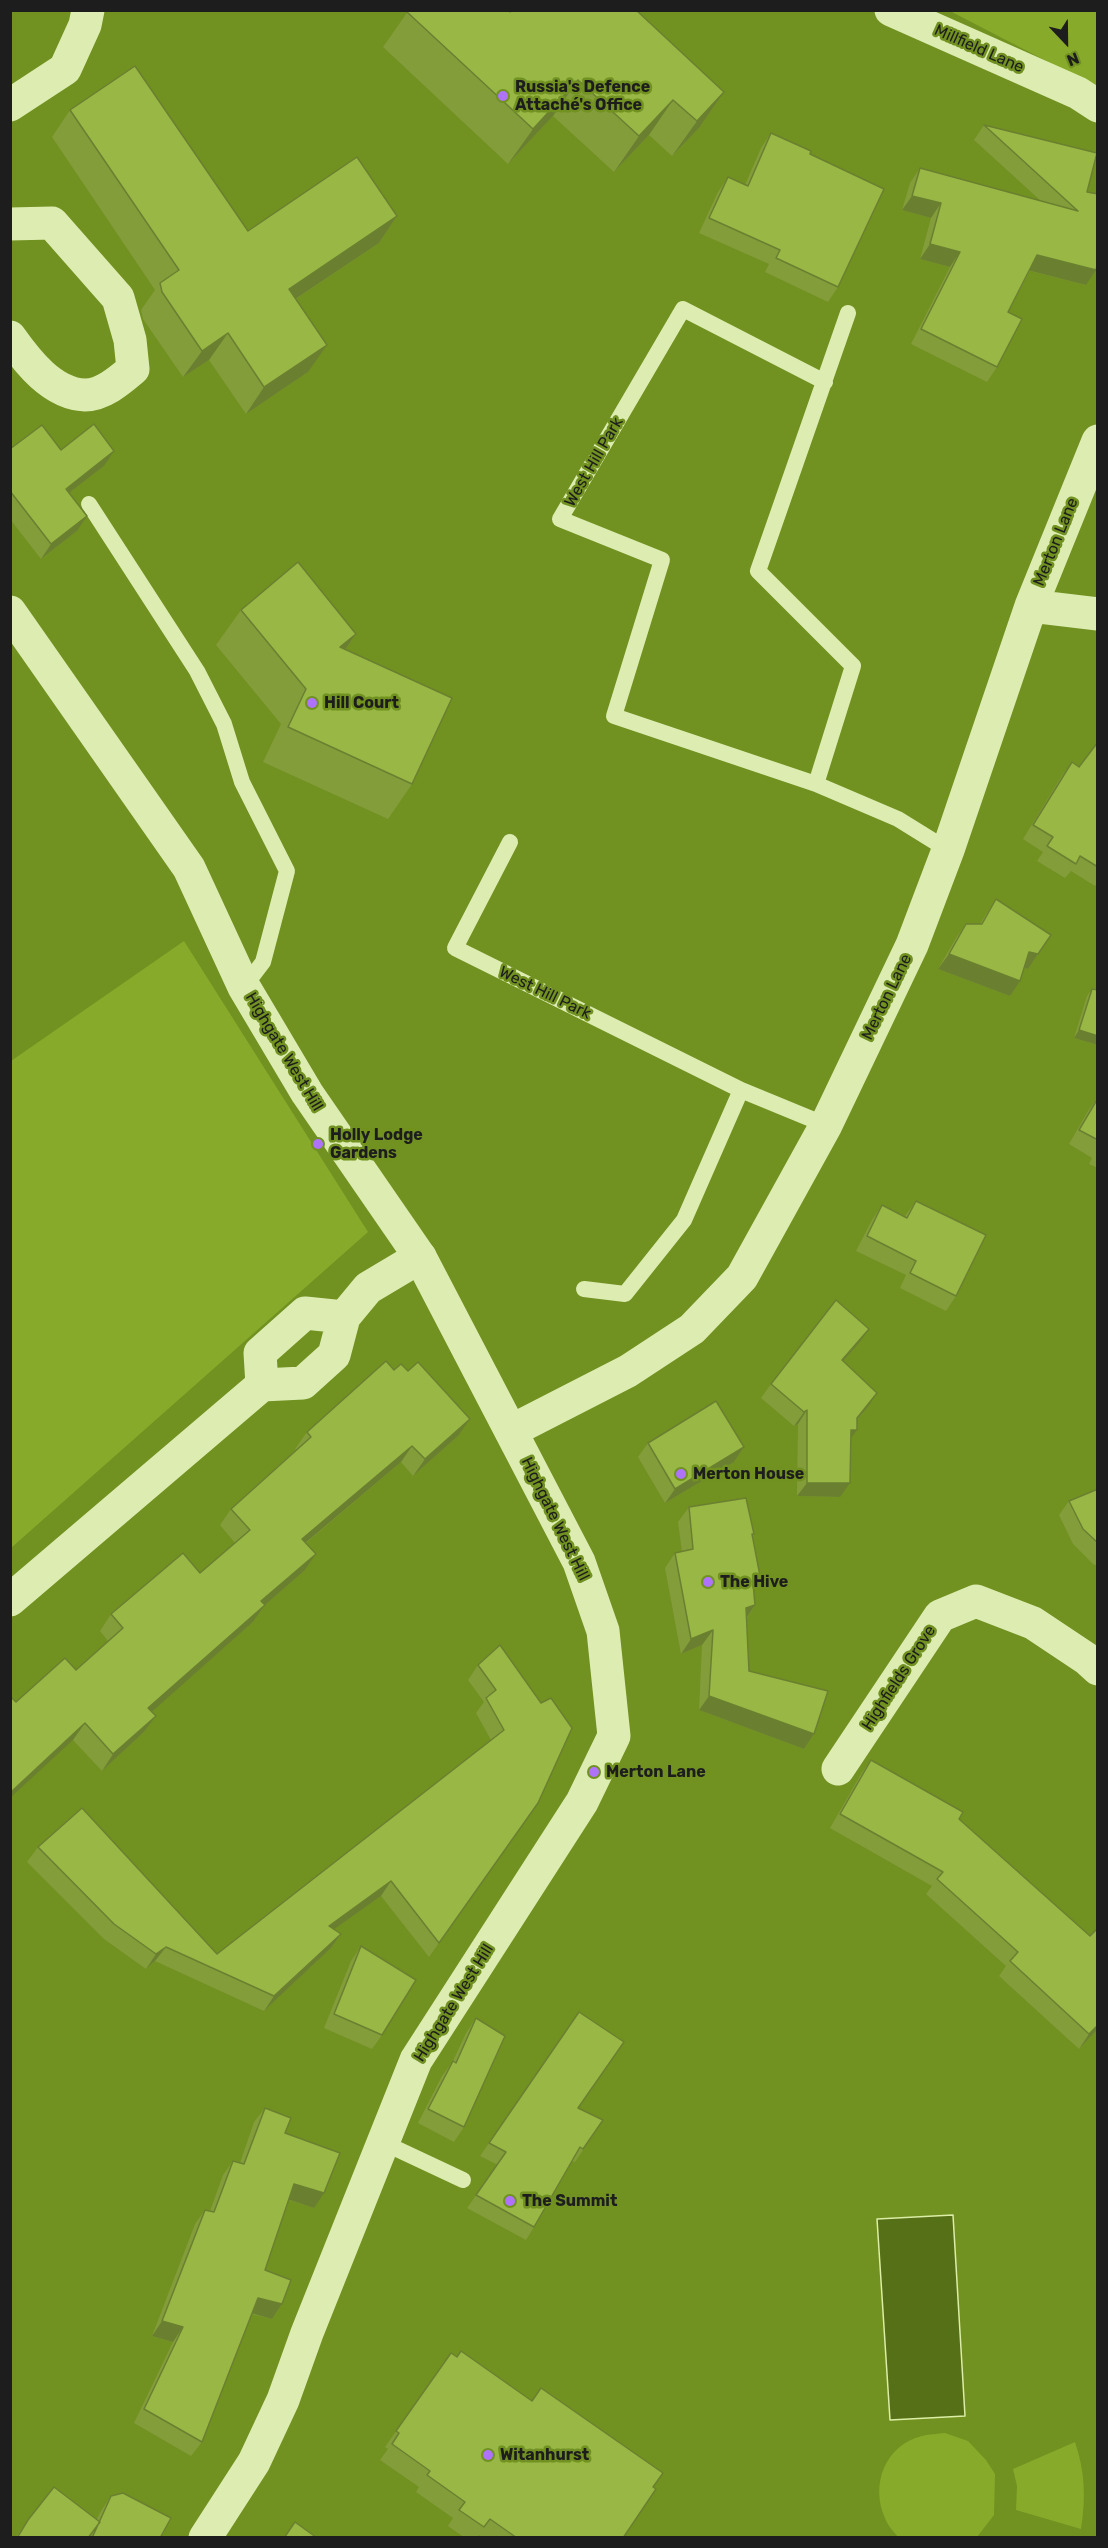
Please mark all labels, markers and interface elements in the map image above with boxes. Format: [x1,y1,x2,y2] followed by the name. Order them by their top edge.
[1036,12,1096,72] north arrow
[931,21,1027,77] street label: Millfield Lane
[1064,48,1082,70] text: N
[515,77,650,115] place label: Russia's Defence Attaché's Office
[496,89,510,103] marker: Russia's Defence Attaché's Office
[561,414,627,510] street label: West Hill Park
[1030,495,1082,589] street label: Merton Lane
[324,693,399,713] place label: Hill Court
[305,696,319,710] marker: Hill Court
[858,951,916,1043] street label: Merton Lane
[496,962,594,1024] street label: West Hill Park
[241,989,327,1115] street label: Highgate West Hill
[330,1125,423,1163] place label: Holly Lodge Gardens
[311,1137,325,1151] marker: Holly Lodge Gardens
[517,1454,593,1584] street label: Highgate West Hill
[693,1464,804,1484] place label: Merton House
[674,1467,688,1481] marker: Merton House
[720,1572,788,1592] place label: The Hive
[701,1575,715,1589] marker: The Hive
[858,1622,940,1734] street label: Highfields Grove
[606,1762,706,1782] place label: Merton Lane
[587,1765,601,1779] marker: Merton Lane
[410,1941,498,2065] street label: Highgate West Hill
[522,2191,617,2211] place label: The Summit
[503,2194,517,2208] marker: The Summit
[500,2445,589,2465] place label: Witanhurst
[481,2448,495,2462] marker: Witanhurst

